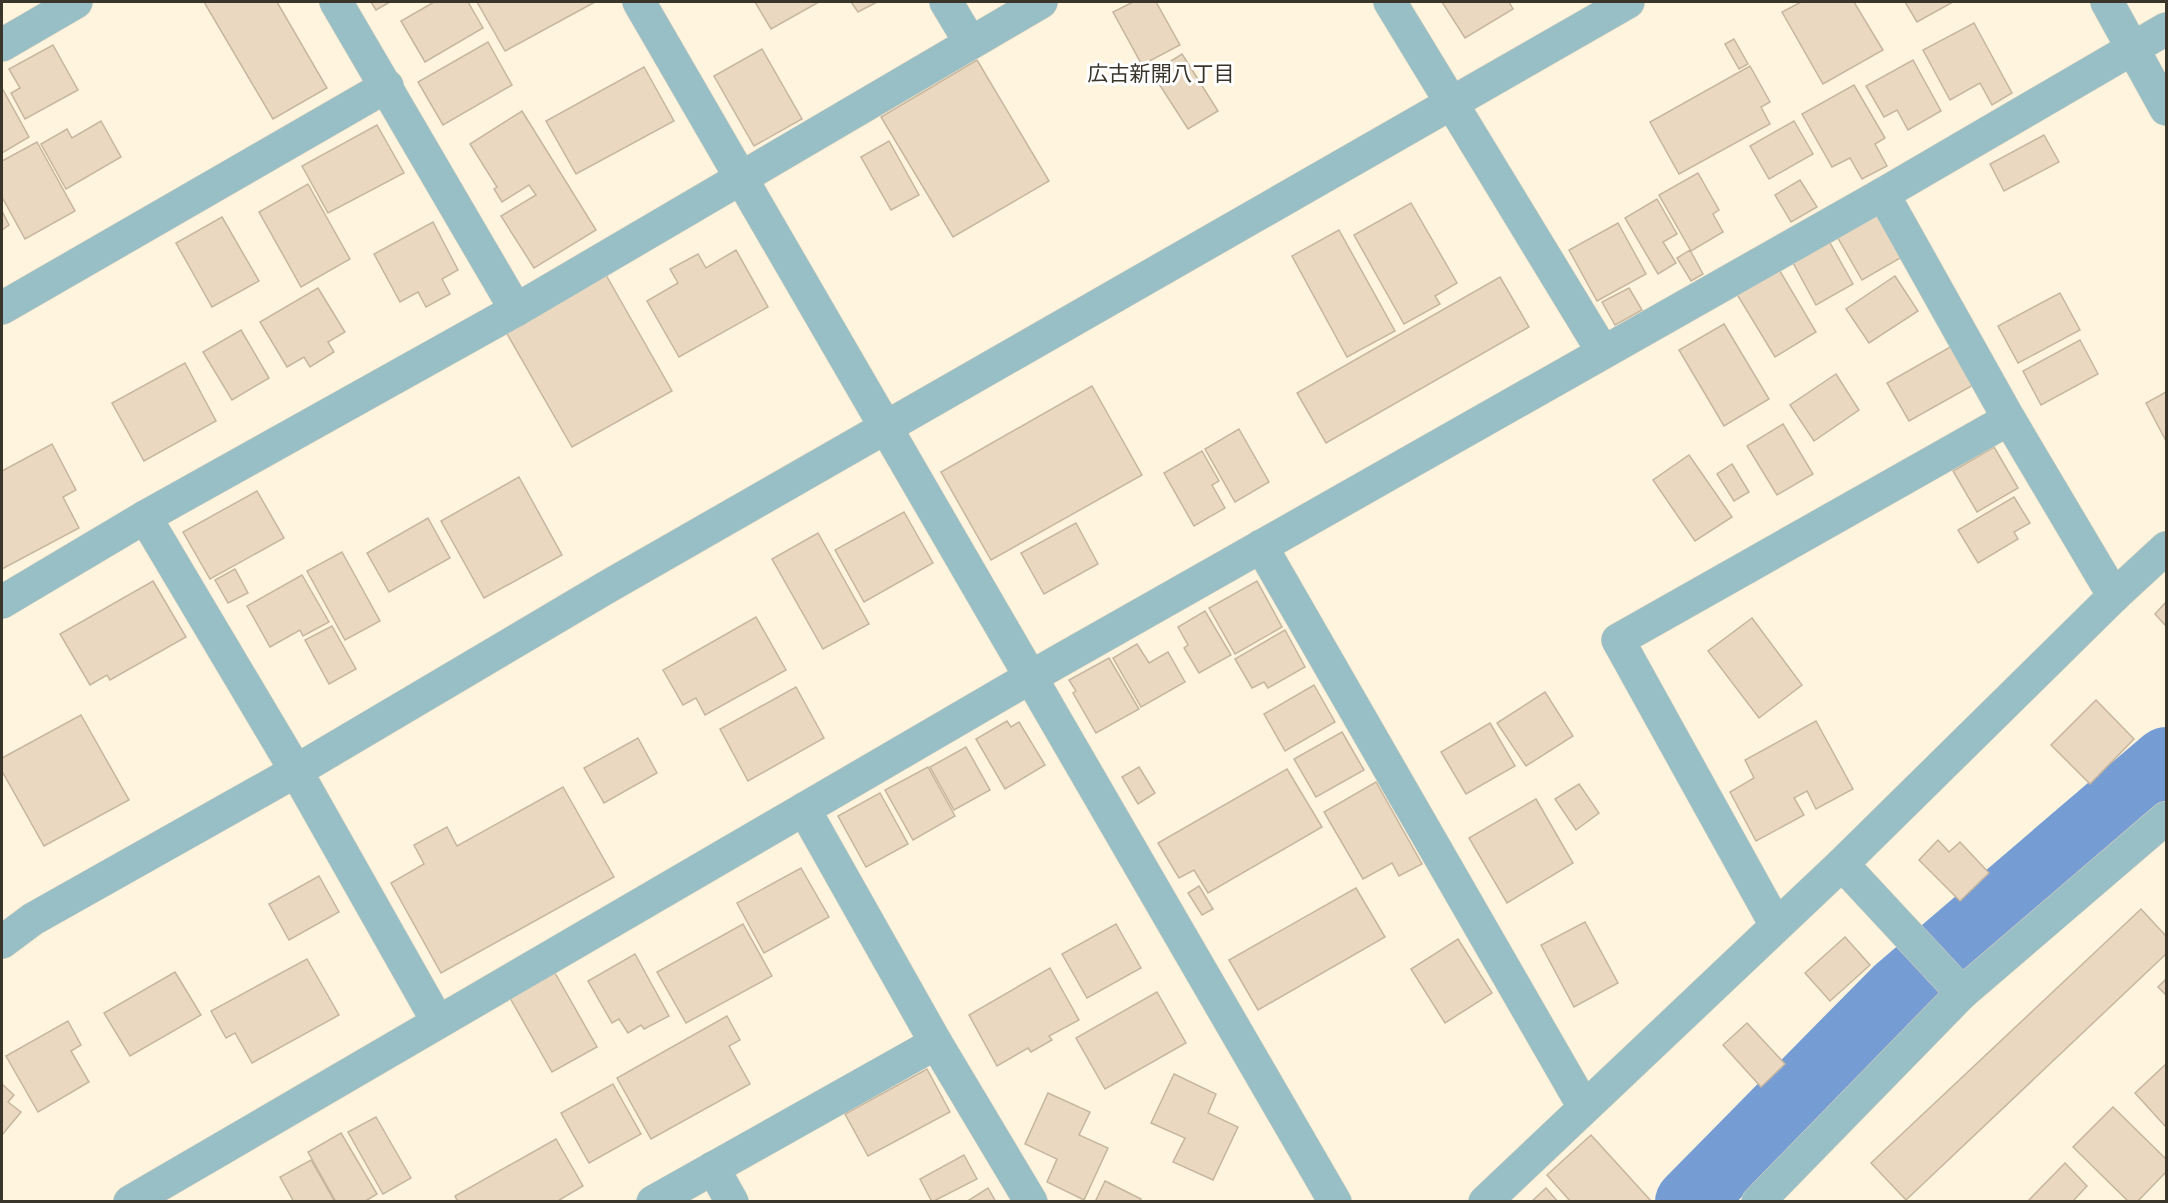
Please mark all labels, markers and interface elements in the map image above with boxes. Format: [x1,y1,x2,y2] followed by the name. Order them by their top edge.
[1088,61,1235,87] district label: 広古新開八丁目

